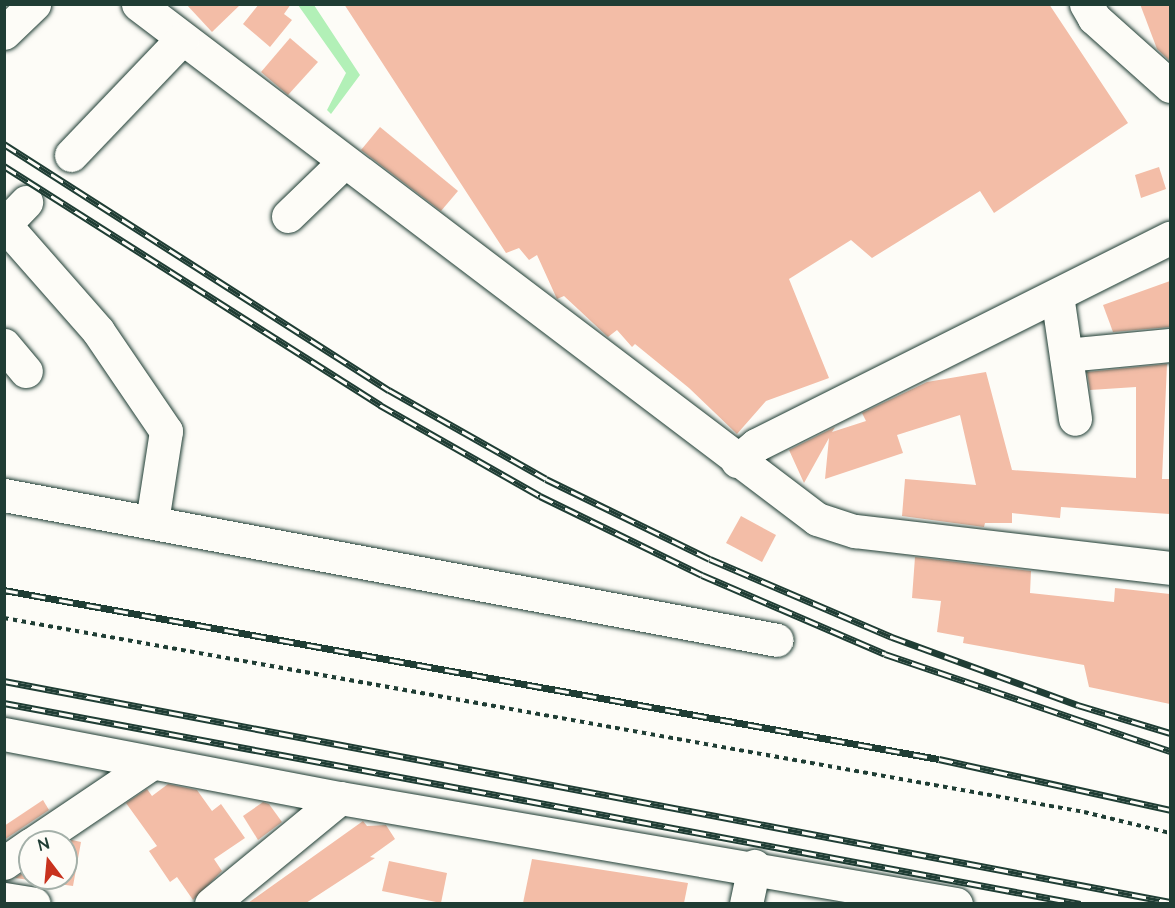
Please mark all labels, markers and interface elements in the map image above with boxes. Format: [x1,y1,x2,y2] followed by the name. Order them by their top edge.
[18,830,78,890] north arrow
[36,833,51,857] text: N

